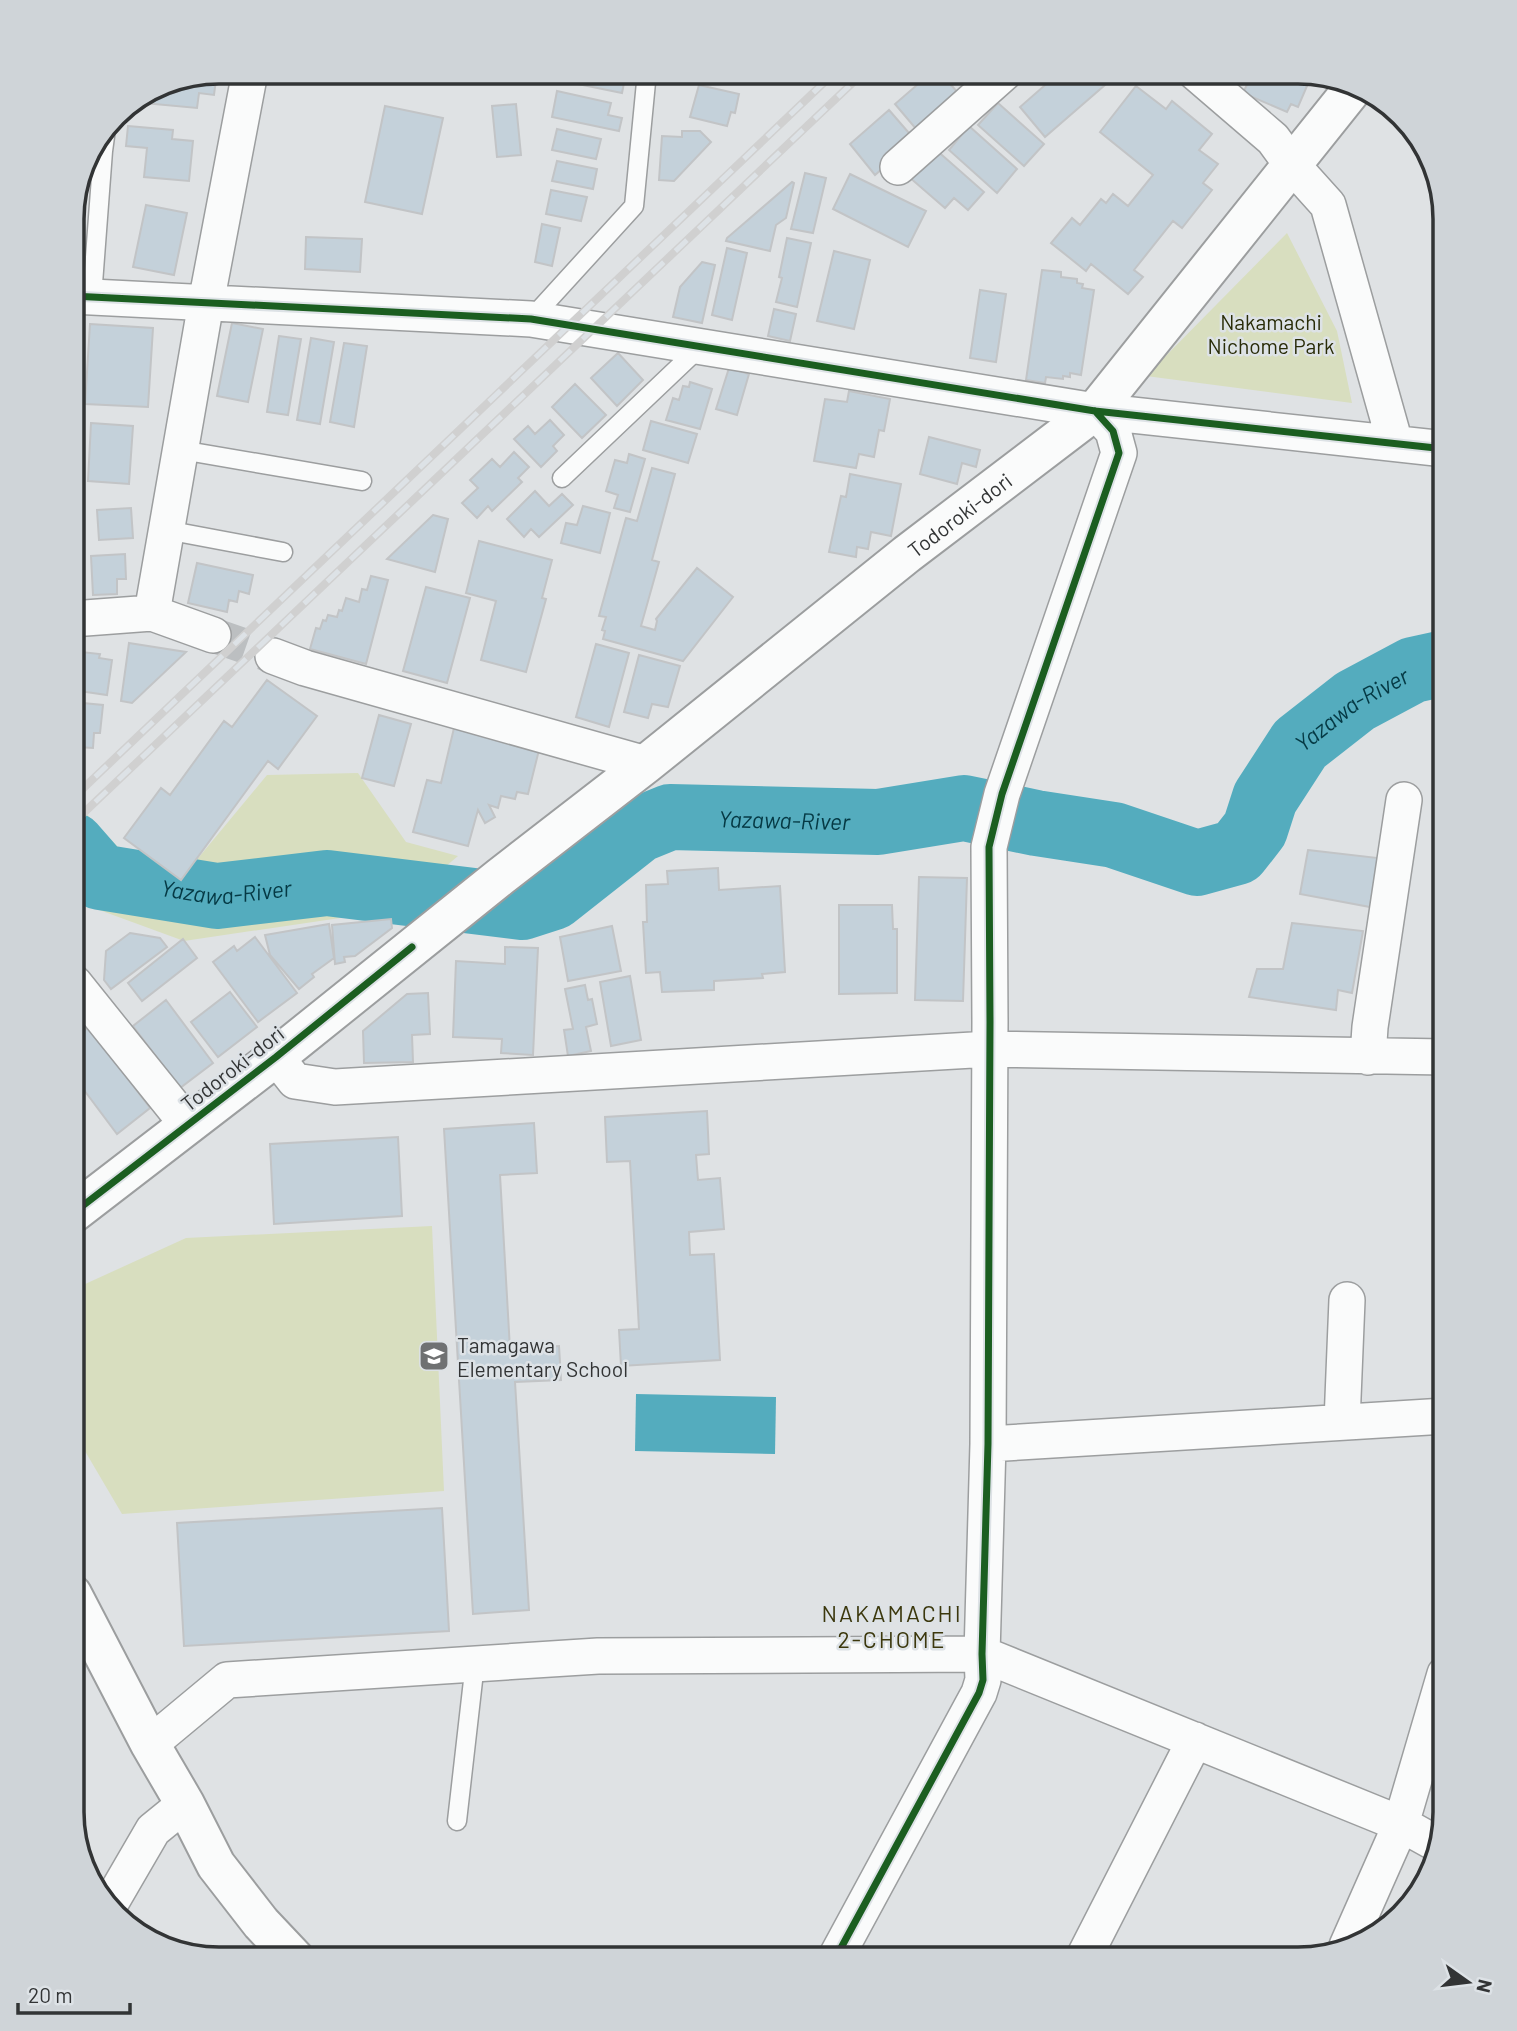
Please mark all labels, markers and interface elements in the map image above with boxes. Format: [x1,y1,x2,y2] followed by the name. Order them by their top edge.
[1208,309,1334,358] park label: Nakamachi Nichome Park
[902,467,1016,562] street label: Todoroki-dori
[1289,661,1414,757] water label: Yazawa-River
[718,804,851,835] water label: Yazawa-River
[159,873,294,911] water label: Yazawa-River
[175,1020,289,1116] street label: Todoroki-dori
[457,1332,628,1381] place label: Tamagawa Elementary School
[417,1339,451,1373] school or university icon: Tamagawa Elementary School
[821,1599,963,1653] district label: NAKAMACHI 2-CHOME
[1433,1947,1503,2017] north arrow
[18,1972,130,2016] scale bar
[1472,1977,1498,1995] text: N
[28,1982,73,2007] text: 20 m

